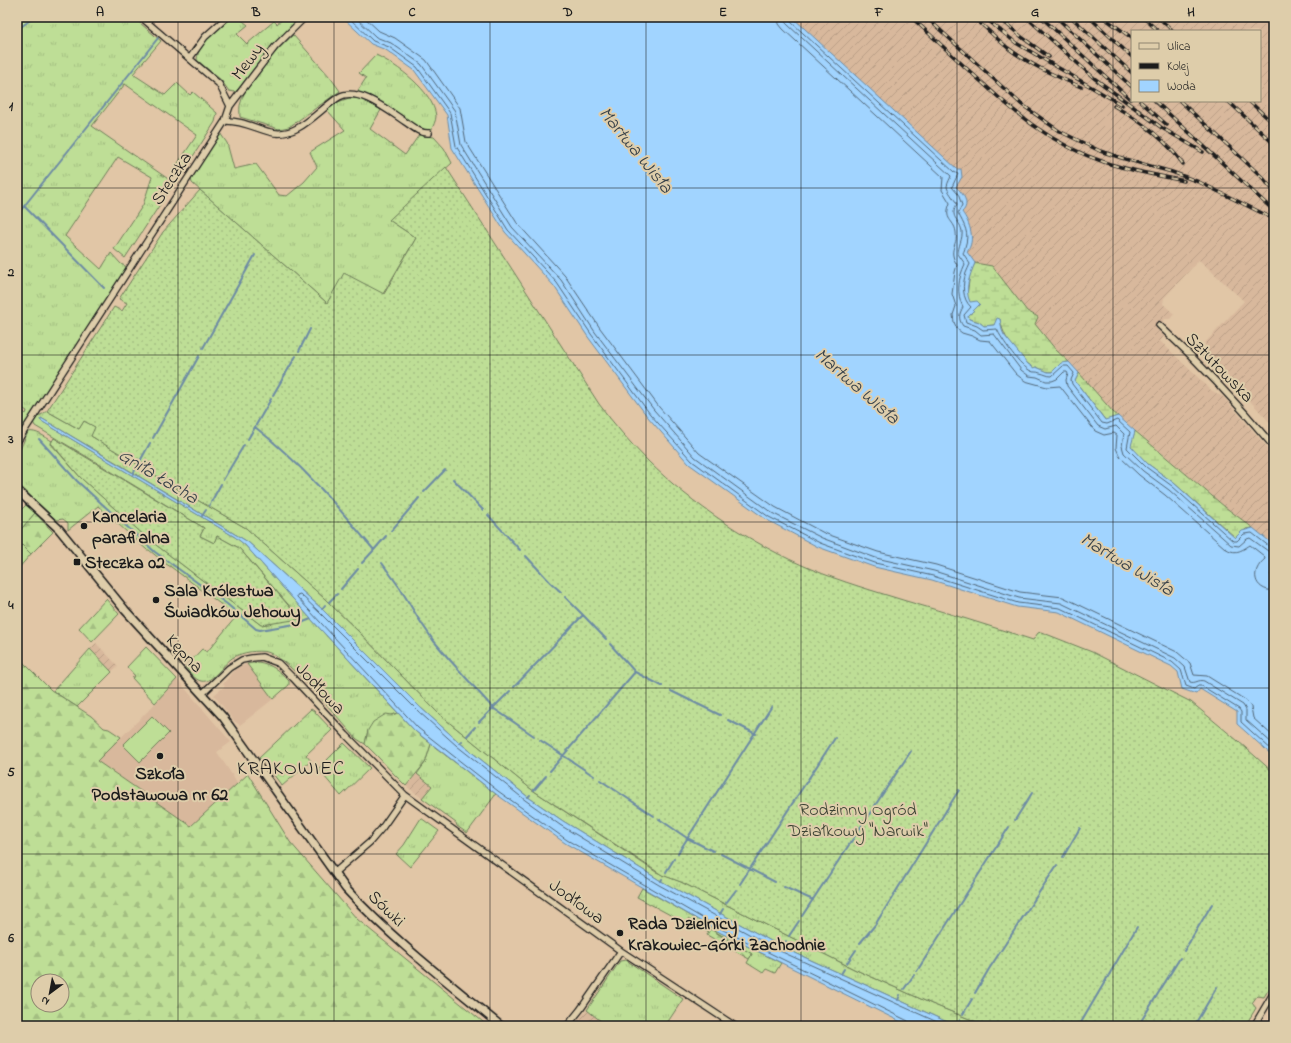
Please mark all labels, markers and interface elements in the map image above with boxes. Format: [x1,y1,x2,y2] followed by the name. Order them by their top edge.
[96,3,104,22] text: A
[251,3,261,22] text: B
[408,3,416,22] text: C
[562,3,573,22] text: D
[719,3,727,22] text: E
[874,3,884,22] text: F
[1031,3,1039,22] text: G
[1187,3,1195,22] text: H
[1131,30,1261,102] legend
[226,38,271,86] street label: Mewy
[1167,38,1191,56] text: Ulica
[1167,58,1189,76] text: Kolej
[1167,78,1196,96] text: Woda
[9,97,14,116] text: 1
[592,101,679,200] water label: Martwa Wisła
[146,147,200,211] street label: Steczka
[7,263,15,282] text: 2
[1178,327,1259,410] street label: Sztutowska
[808,342,905,432] water label: Martwa Wisła
[7,430,14,449] text: 3
[113,443,203,512] water label: Gniła Łacha
[92,505,170,552] place label: Kancelaria parafialna
[79,521,89,531] marker: Kancelaria parafialna
[1075,527,1179,604] water label: Martwa Wisła
[85,551,165,577] place label: Steczka 02
[72,557,82,567] marker: Steczka 02
[164,579,301,627] place label: Sala Królestwa Świadków Jehowy
[151,595,161,605] marker: Sala Królestwa Świadków Jehowy
[7,596,14,615] text: 4
[159,629,208,680] street label: Kępna
[288,657,351,721] street label: Jodłowa
[155,751,165,761] marker: Szkoła Podstawowa nr 62
[237,755,345,784] district label: KRAKOWIEC
[92,762,228,809] place label: Szkoła Podstawowa nr 62
[7,763,15,782] text: 5
[787,798,928,845] park label: Rodzinny Ogród Działkowy "Narwik"
[543,874,609,932] street label: Jodłowa
[361,885,410,934] street label: Sówki
[628,912,826,959] place label: Rada Dzielnicy Krakowiec-Górki Zachodnie
[615,928,625,938] marker: Rada Dzielnicy Krakowiec-Górki Zachodnie
[7,929,14,948] text: 6
[30,973,70,1013] north arrow
[38,992,53,1009] text: N

